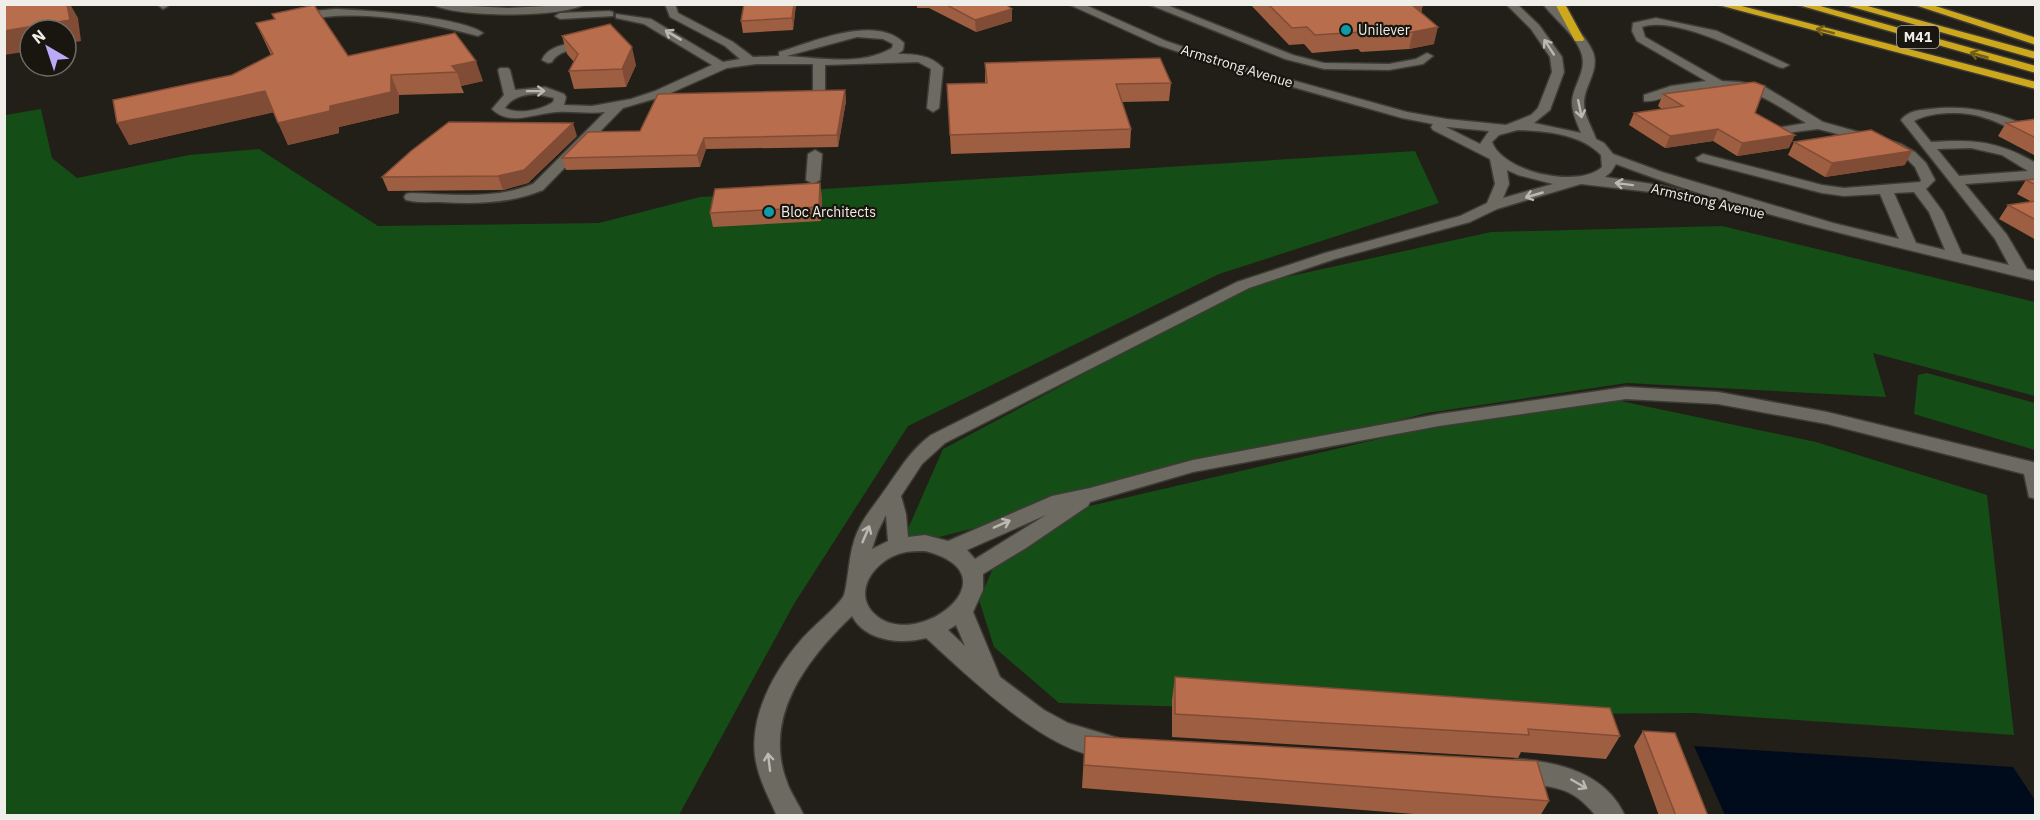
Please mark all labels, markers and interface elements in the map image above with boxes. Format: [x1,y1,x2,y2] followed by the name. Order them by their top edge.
[18,18,78,78] north arrow
[1358,21,1410,39] place label: Unilever
[1339,23,1353,37] marker: Unilever
[28,25,49,48] text: N
[1816,25,1835,37] one-way arrow
[1897,26,1939,48] road number: M41
[665,29,682,41] one-way arrow
[1542,38,1555,55] one-way arrow
[1179,40,1296,92] street label: Armstrong Avenue
[1970,48,1989,60] one-way arrow
[526,85,546,97] one-way arrow
[1575,99,1586,118] one-way arrow
[1614,179,1634,190] one-way arrow
[1649,179,1767,223] street label: Armstrong Avenue
[1525,189,1544,201] one-way arrow
[781,203,876,221] place label: Bloc Architects
[762,205,776,219] marker: Bloc Architects
[992,518,1010,530] one-way arrow
[861,526,872,544] one-way arrow
[763,753,774,773] one-way arrow
[1570,778,1587,790] one-way arrow

